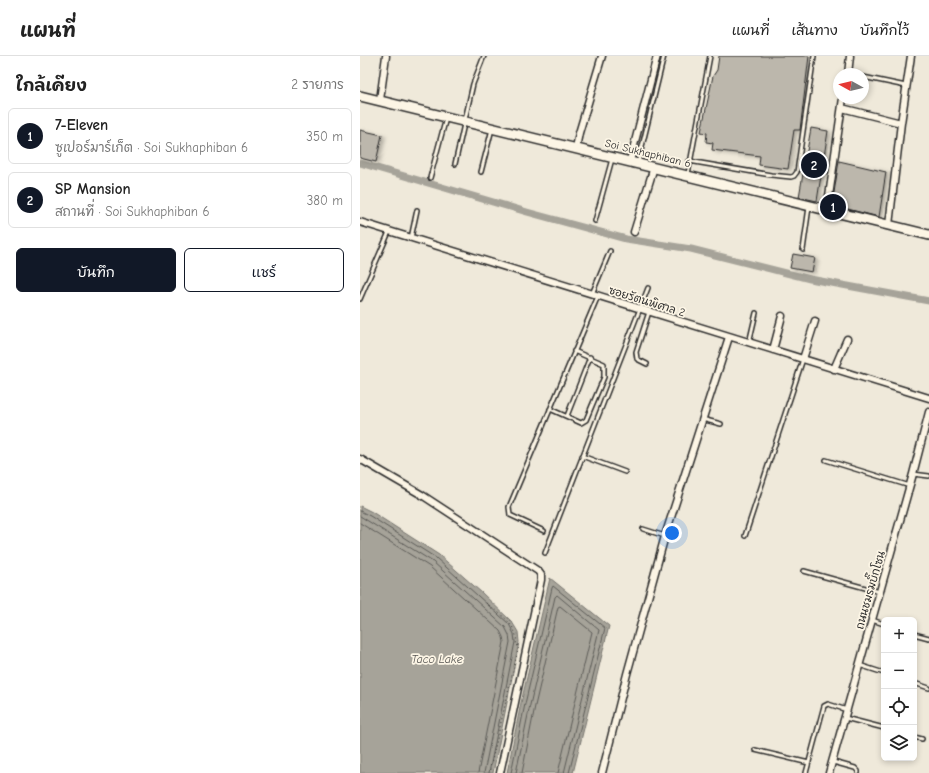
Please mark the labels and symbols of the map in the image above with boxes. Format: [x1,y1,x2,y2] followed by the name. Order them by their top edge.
[833,68,869,104] north arrow
[604,137,692,170] street label: Soi Sukhaphiban 6
[801,150,827,180] pin: 2
[820,192,846,222] pin: 1
[607,283,687,319] street label: ซอยรัตนพิศาล 2
[662,523,682,543] your location
[849,547,888,631] street label: ถนนชมรมบิ๊กโซน
[411,652,463,666] water label: Taco Lake

